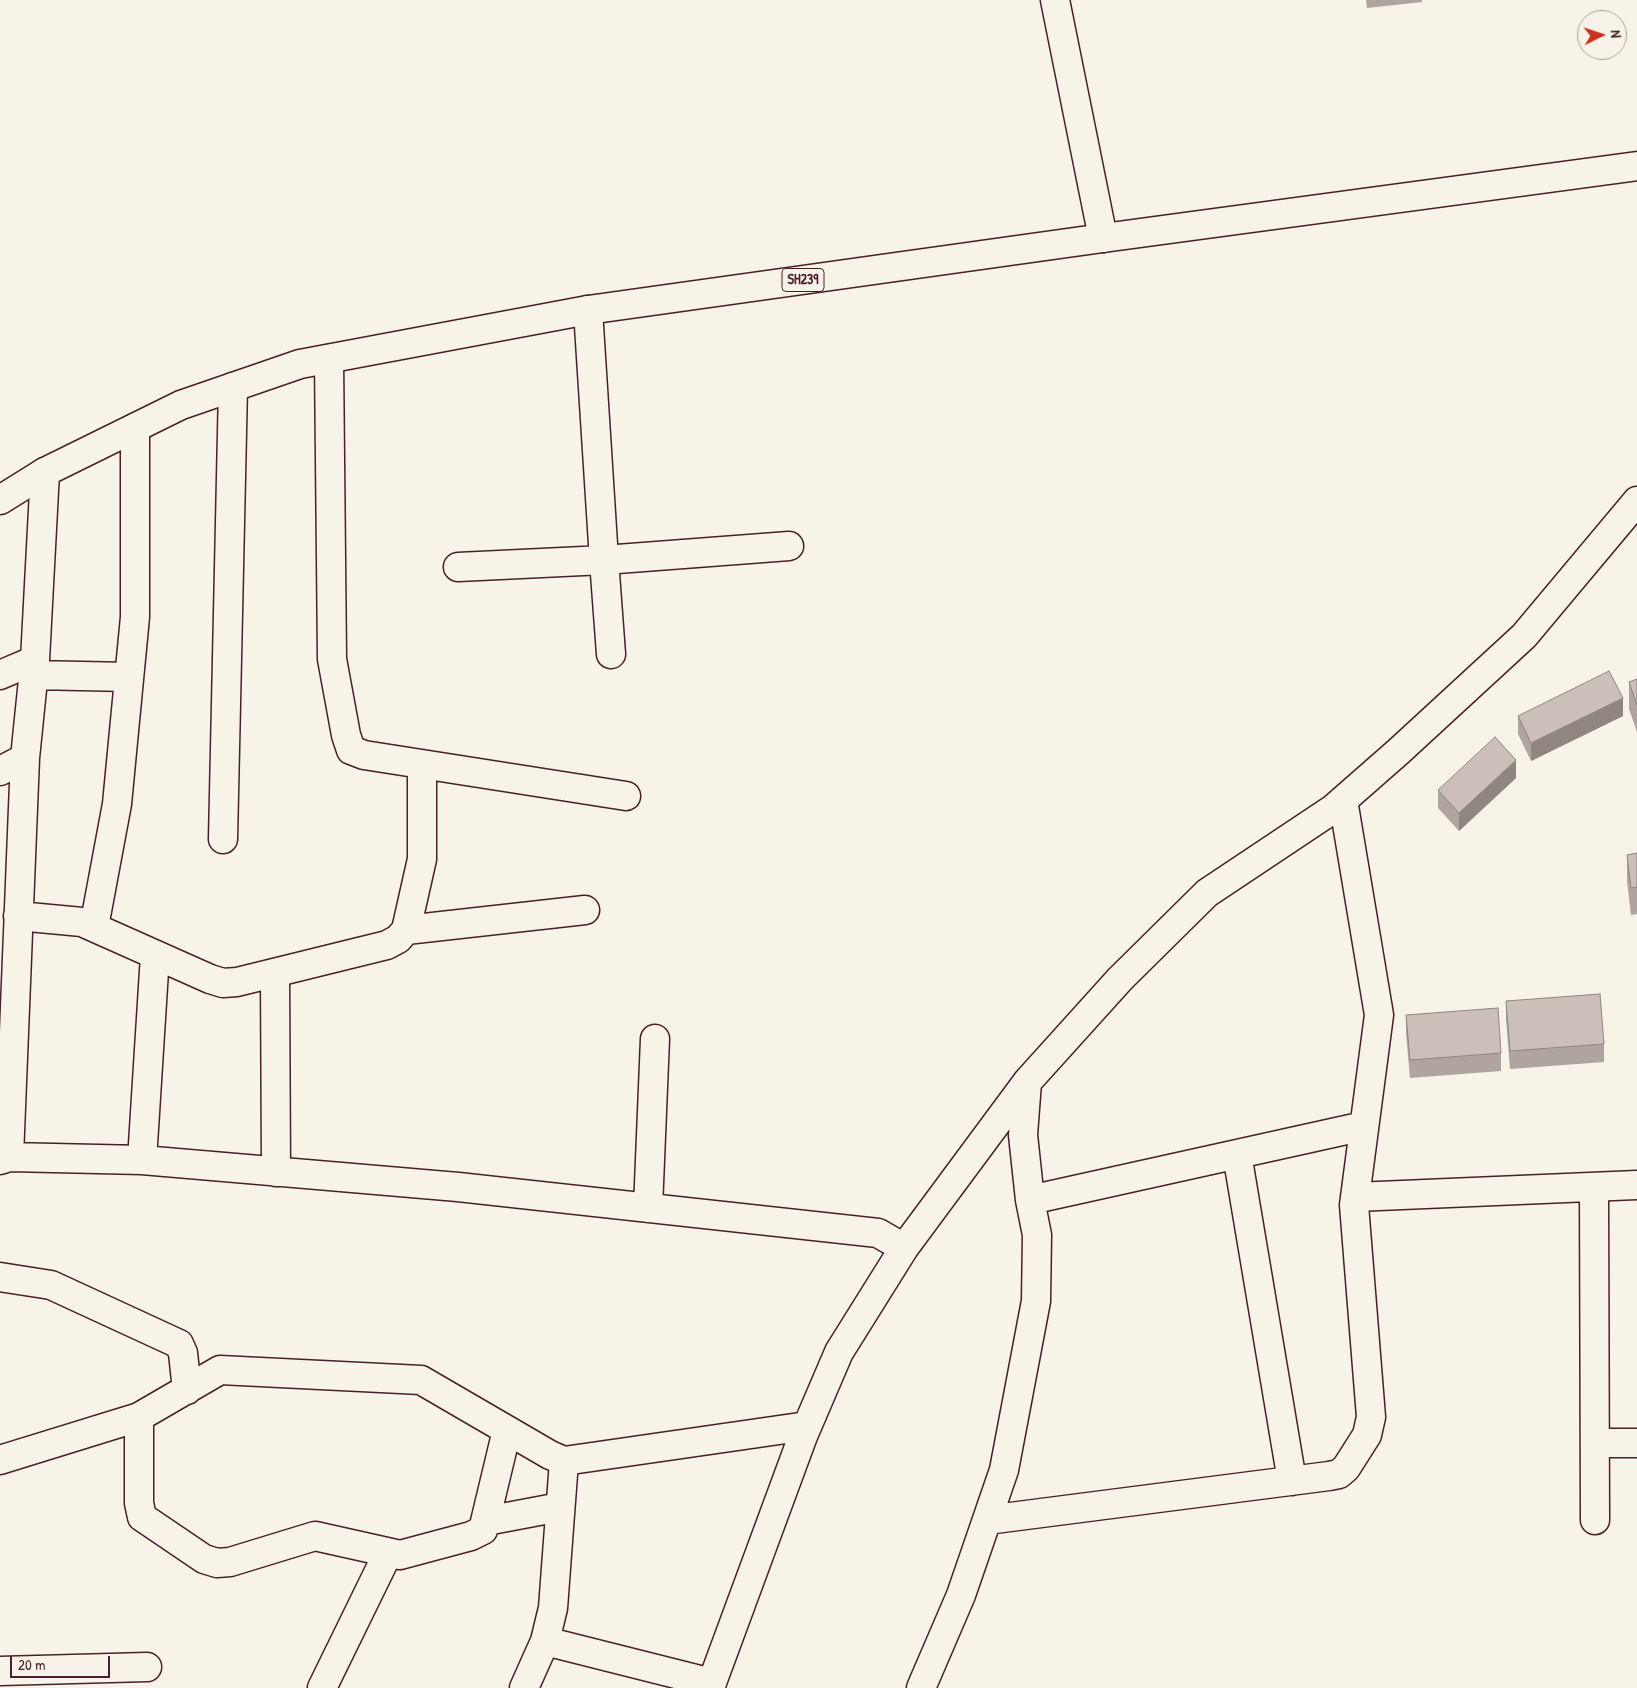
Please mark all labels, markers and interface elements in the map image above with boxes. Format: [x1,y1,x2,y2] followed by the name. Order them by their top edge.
[1577,10,1627,60] north arrow
[1607,30,1626,38] text: N
[782,268,824,292] road number: SH239
[12,1646,112,1678] scale bar
[18,1654,45,1675] text: 20 m

